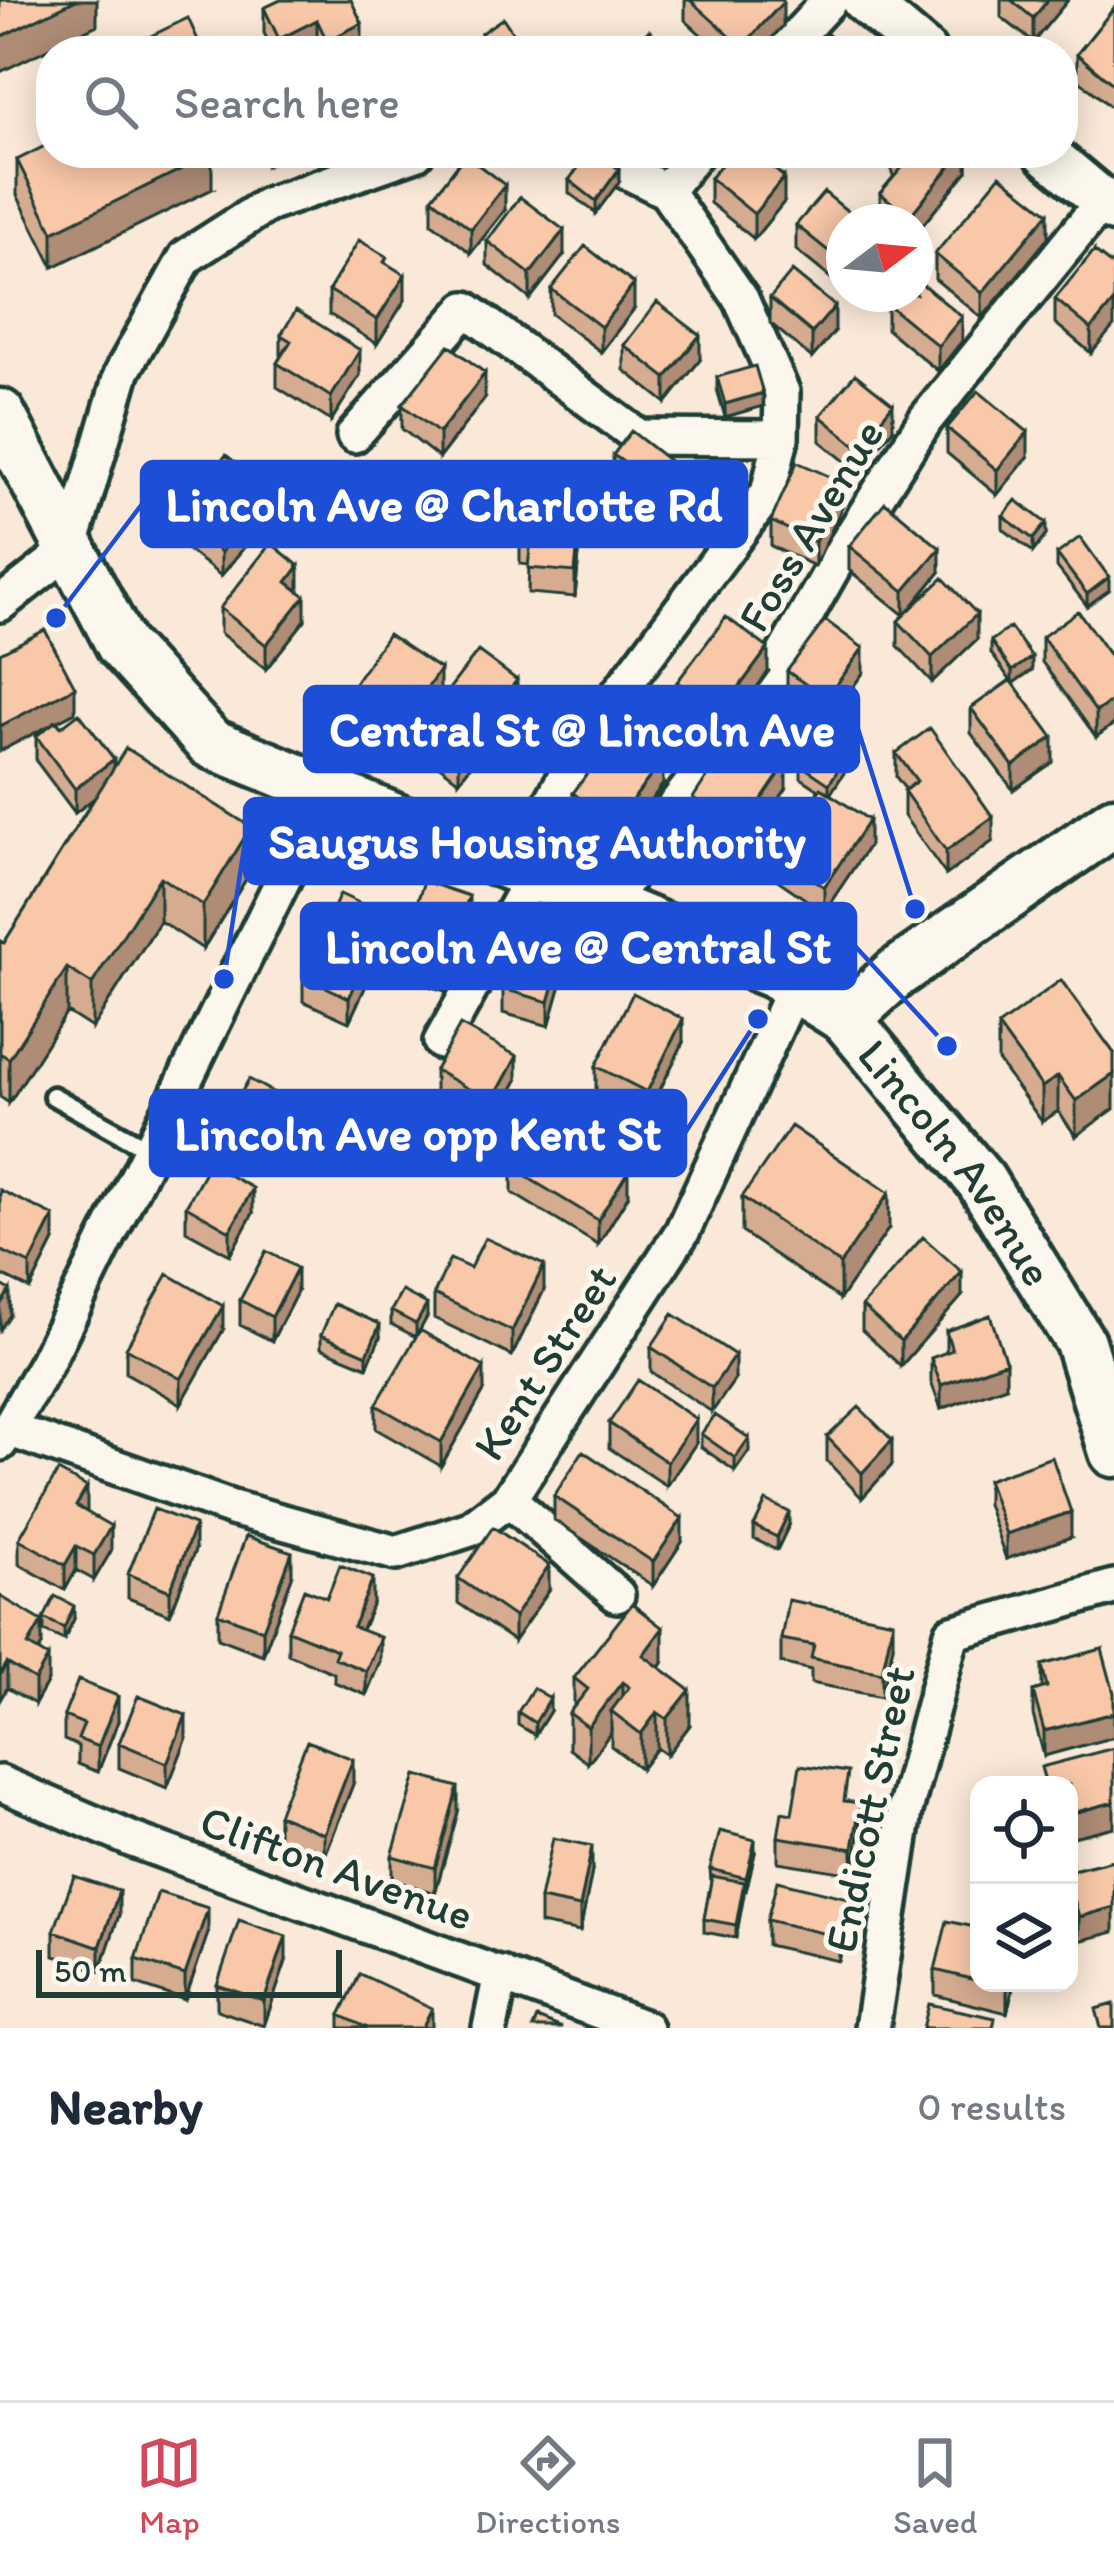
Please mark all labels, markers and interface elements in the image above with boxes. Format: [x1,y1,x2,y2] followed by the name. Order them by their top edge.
[36,36,1078,168] search box
[78,69,144,135] icon: search
[174,75,400,129] text: Search here
[826,204,934,312] north arrow
[726,409,894,641] street label: Foss Avenue
[142,462,746,546] callout: Lincoln Ave @ Charlotte Rd
[166,475,723,533] text: Lincoln Ave @ Charlotte Rd
[305,687,858,771] callout: Central St @ Lincoln Ave
[329,700,835,758] text: Central St @ Lincoln Ave
[245,799,829,883] callout: Saugus Housing Authority
[268,812,806,870] text: Saugus Housing Authority
[302,904,855,988] callout: Lincoln Ave @ Central St
[325,917,831,975] text: Lincoln Ave @ Central St
[847,1028,1066,1295] street label: Lincoln Avenue
[151,1091,685,1175] callout: Lincoln Ave opp Kent St
[174,1104,662,1162] text: Lincoln Ave opp Kent St
[461,1254,627,1470] street label: Kent Street
[812,1661,926,1957] street label: Endicott Street
[970,1776,1078,1992] map controls
[970,1776,1078,1884] button: locate
[193,1793,481,1941] street label: Clifton Avenue
[970,1884,1078,1992] button: layers
[36,1944,342,1997] scale bar
[54,1951,127,1990] text: 50 m
[48,2076,203,2137] text: Nearby
[917,2083,1066,2130] text: 0 results
[136,2430,202,2541] tab: Map
[475,2430,620,2541] tab: Directions
[893,2430,978,2541] tab: Saved

